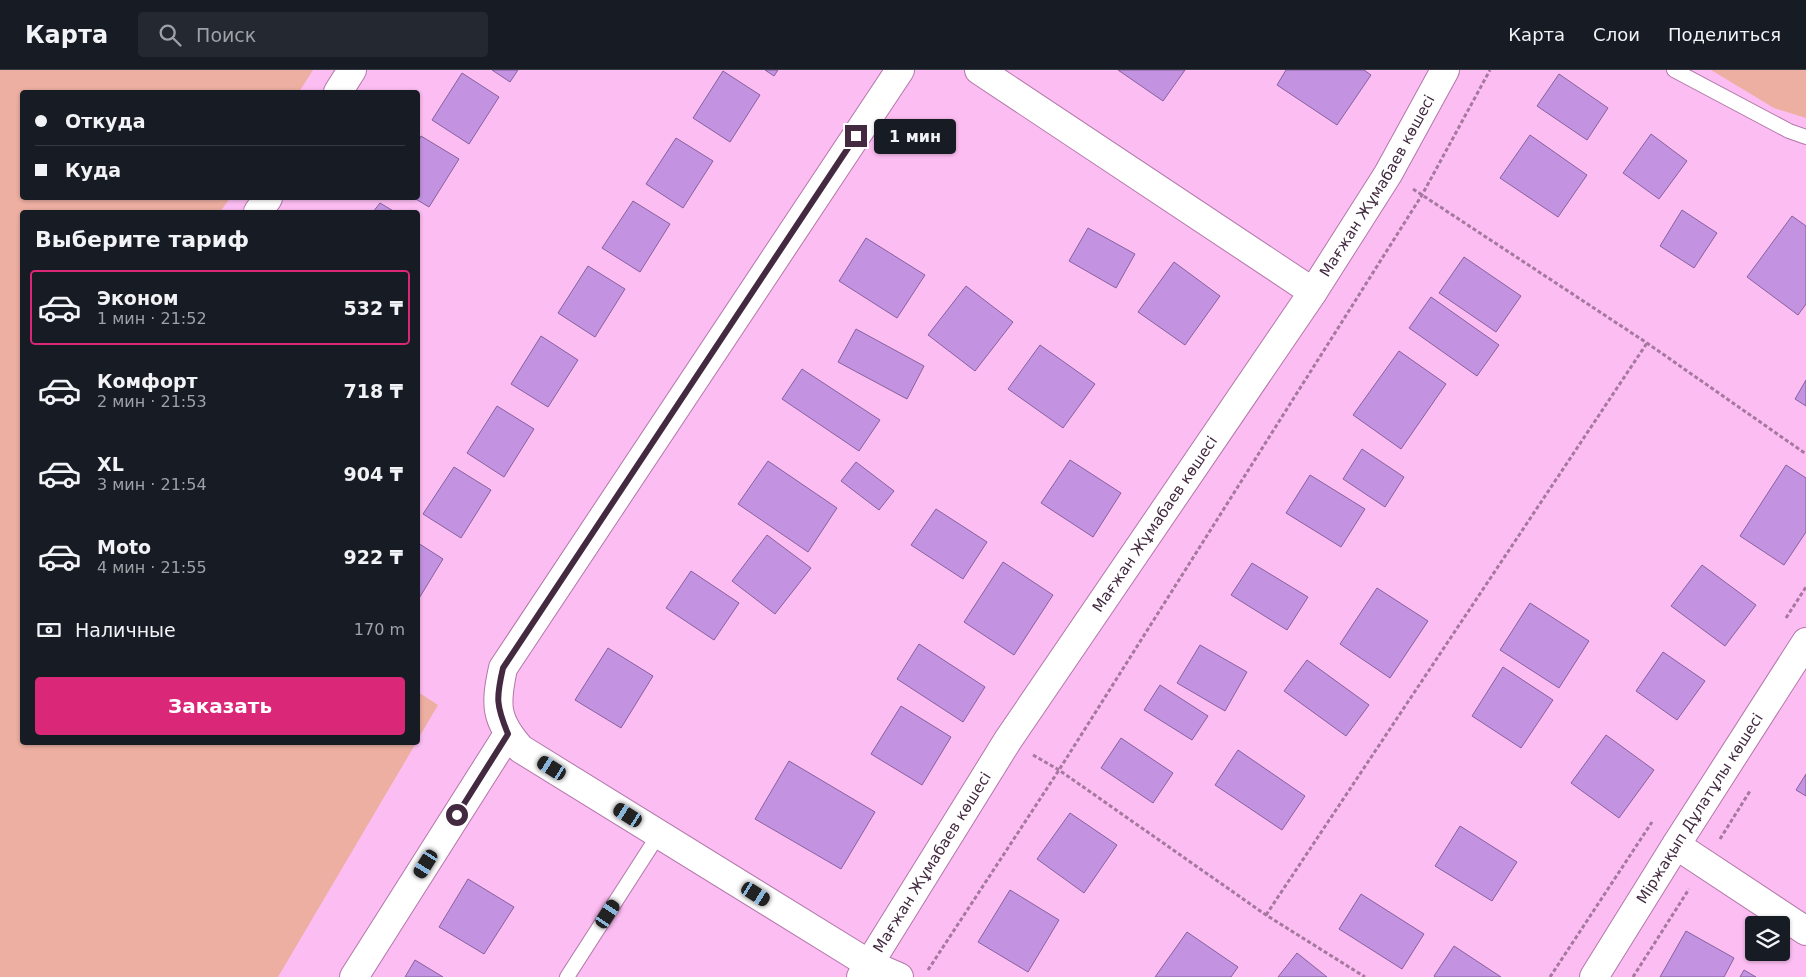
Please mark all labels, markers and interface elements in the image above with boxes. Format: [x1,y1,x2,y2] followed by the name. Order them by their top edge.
[138,12,488,57] search box
[25,21,108,49] text: Карта
[156,21,184,49] icon: search
[196,24,256,46] text: Поиск
[1508,24,1565,45] text: Карта
[1593,24,1640,45] text: Слои
[1668,24,1781,45] text: Поделиться
[1316,92,1439,280] street label: Мағжан Жұмабаев көшесі
[65,110,146,132] text: Откуда
[874,118,956,154] callout: 1 мин
[845,125,867,147] route end
[889,127,941,146] text: 1 мин
[65,159,121,181] text: Куда
[35,227,249,252] text: Выберите тариф
[37,285,82,330] icon: car
[97,287,179,309] text: Эконом
[344,297,403,319] text: 532 ₸
[97,309,207,328] text: 1 мин · 21:52
[37,368,82,413] icon: car
[97,370,198,392] text: Комфорт
[344,380,403,402] text: 718 ₸
[97,392,207,411] text: 2 мин · 21:53
[1089,433,1221,616] street label: Мағжан Жұмабаев көшесі
[37,451,82,496] icon: car
[97,453,124,475] text: XL
[344,463,403,485] text: 904 ₸
[97,475,207,494] text: 3 мин · 21:54
[37,534,82,579] icon: car
[97,536,151,558] text: Moto
[344,546,403,568] text: 922 ₸
[97,558,207,577] text: 4 мин · 21:55
[35,616,63,644] icon: cash
[75,619,176,641] text: Наличные
[354,620,405,639] text: 170 m
[35,677,405,735] button: Заказать
[1633,710,1767,907] street label: Міржақып Дұлатұлы көшесі
[535,754,568,782] car
[869,769,995,956] street label: Мағжан Жұмабаев көшесі
[611,801,644,829] car
[446,804,468,826] route start
[411,847,440,881] car
[739,880,772,908] car
[593,897,622,931] car
[1745,916,1790,961] map controls
[1745,916,1790,961] button: layers

